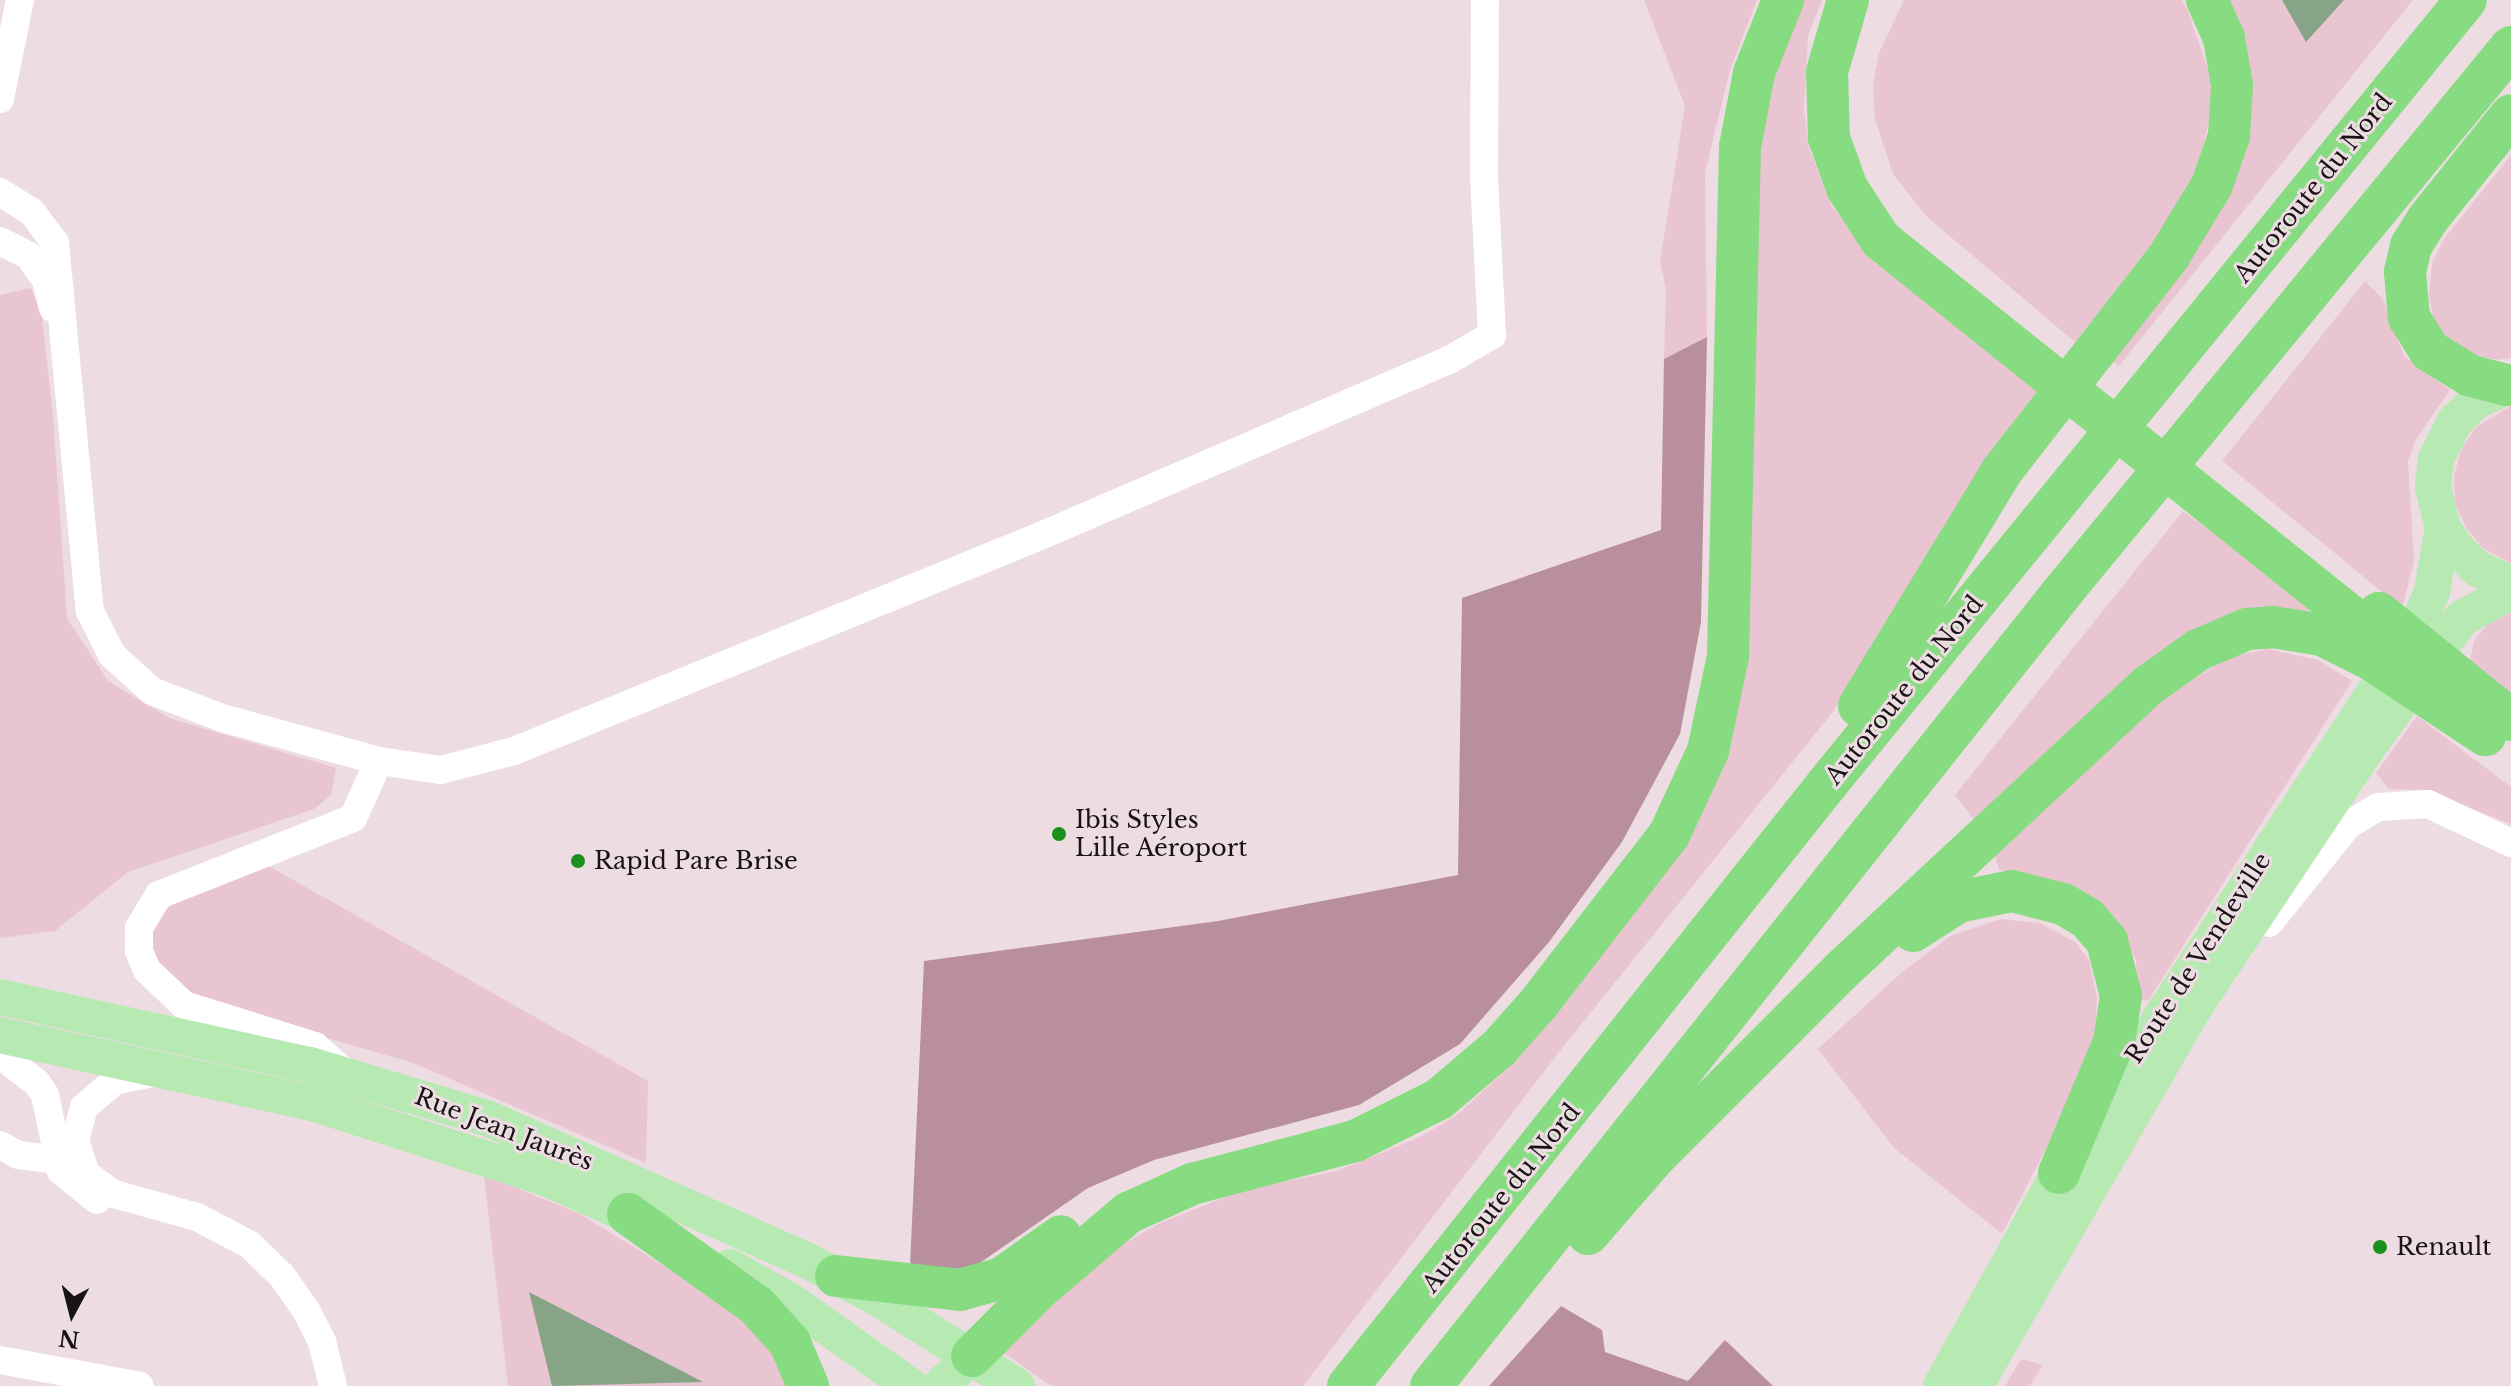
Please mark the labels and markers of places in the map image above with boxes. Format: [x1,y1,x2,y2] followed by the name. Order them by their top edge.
[1075,806,1248,862] place label: Ibis Styles Lille Aéroport
[1050,825,1068,843] marker: Ibis Styles Lille Aéroport
[594,847,798,875] place label: Rapid Pare Brise
[569,852,587,870] marker: Rapid Pare Brise
[2396,1233,2491,1261] place label: Renault
[2371,1238,2389,1256] marker: Renault

